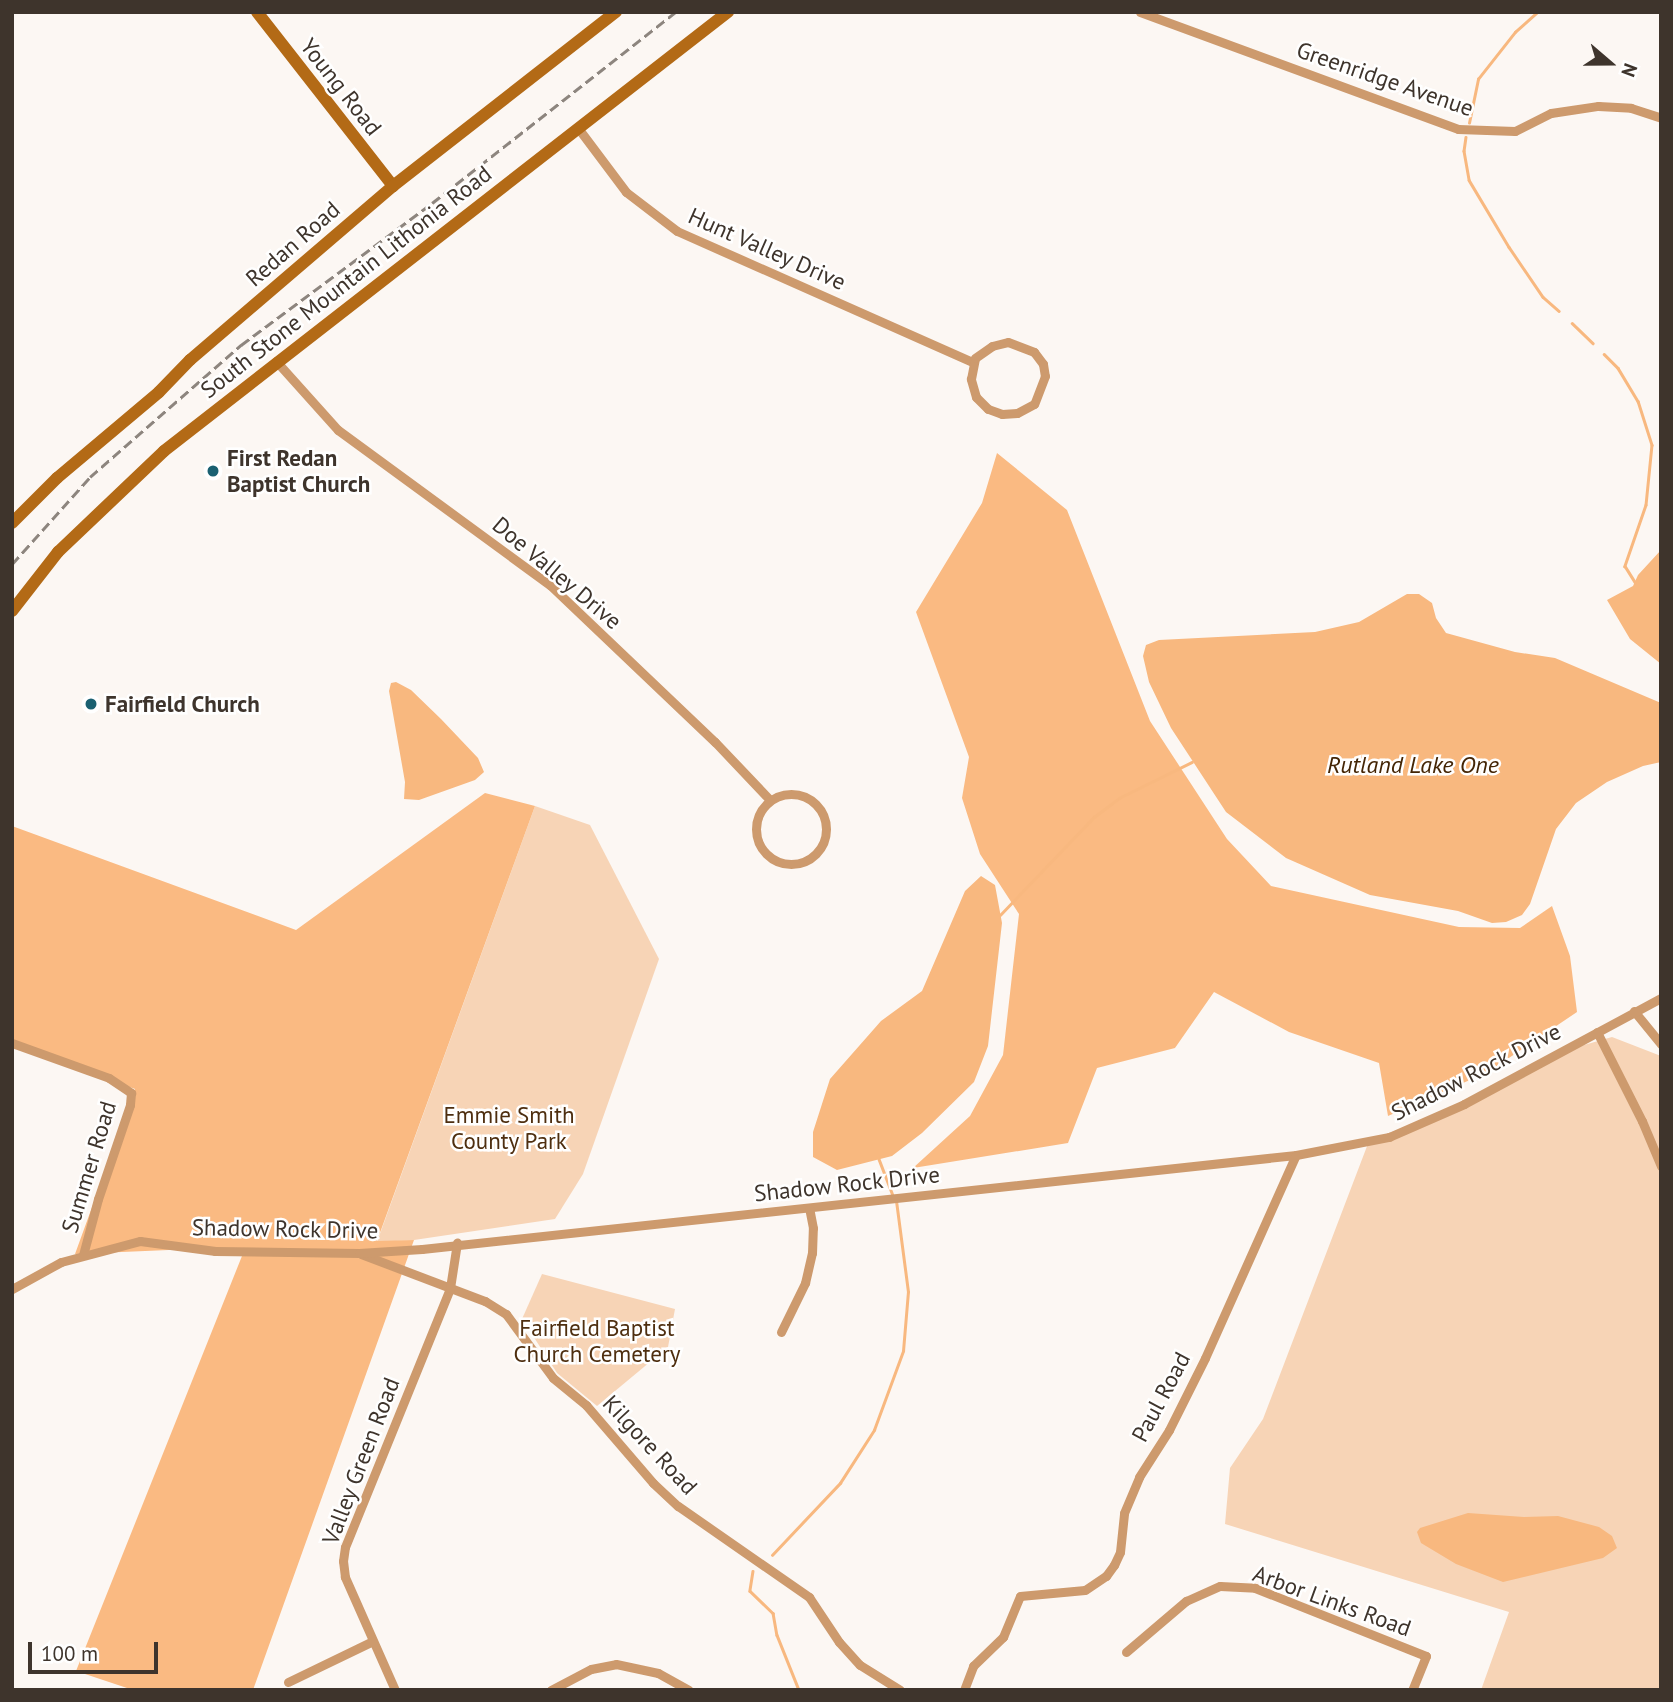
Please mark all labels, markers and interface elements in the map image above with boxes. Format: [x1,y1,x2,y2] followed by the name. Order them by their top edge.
[1575,28,1645,98] north arrow
[295,33,387,141] street label: Young Road
[1293,36,1477,122] street label: Greenridge Avenue
[1616,60,1643,80] text: N
[195,160,497,404] street label: South Stone Mountain Lithonia Road
[240,196,346,292] street label: Redan Road
[683,202,851,296] street label: Hunt Valley Drive
[227,444,371,498] place label: First Redan Baptist Church
[205,463,221,479] marker: First Redan Baptist Church
[486,511,628,635] street label: Doe Valley Drive
[105,690,260,718] place label: Fairfield Church
[83,696,99,712] marker: Fairfield Church
[1327,751,1499,779] water label: Rutland Lake One
[1386,1017,1566,1127] street label: Shadow Rock Drive
[56,1098,122,1236] street label: Summer Road
[443,1101,575,1155] park label: Emmie Smith County Park
[752,1160,942,1208] street label: Shadow Rock Drive
[191,1214,379,1244] street label: Shadow Rock Drive
[513,1314,681,1368] park label: Fairfield Baptist Church Cemetery
[1126,1348,1196,1446] street label: Paul Road
[316,1373,406,1549] street label: Valley Green Road
[597,1390,703,1500] street label: Kilgore Road
[1249,1560,1415,1642] street label: Arbor Links Road
[32,1628,161,1672] scale bar
[41,1640,98,1667] text: 100 m

